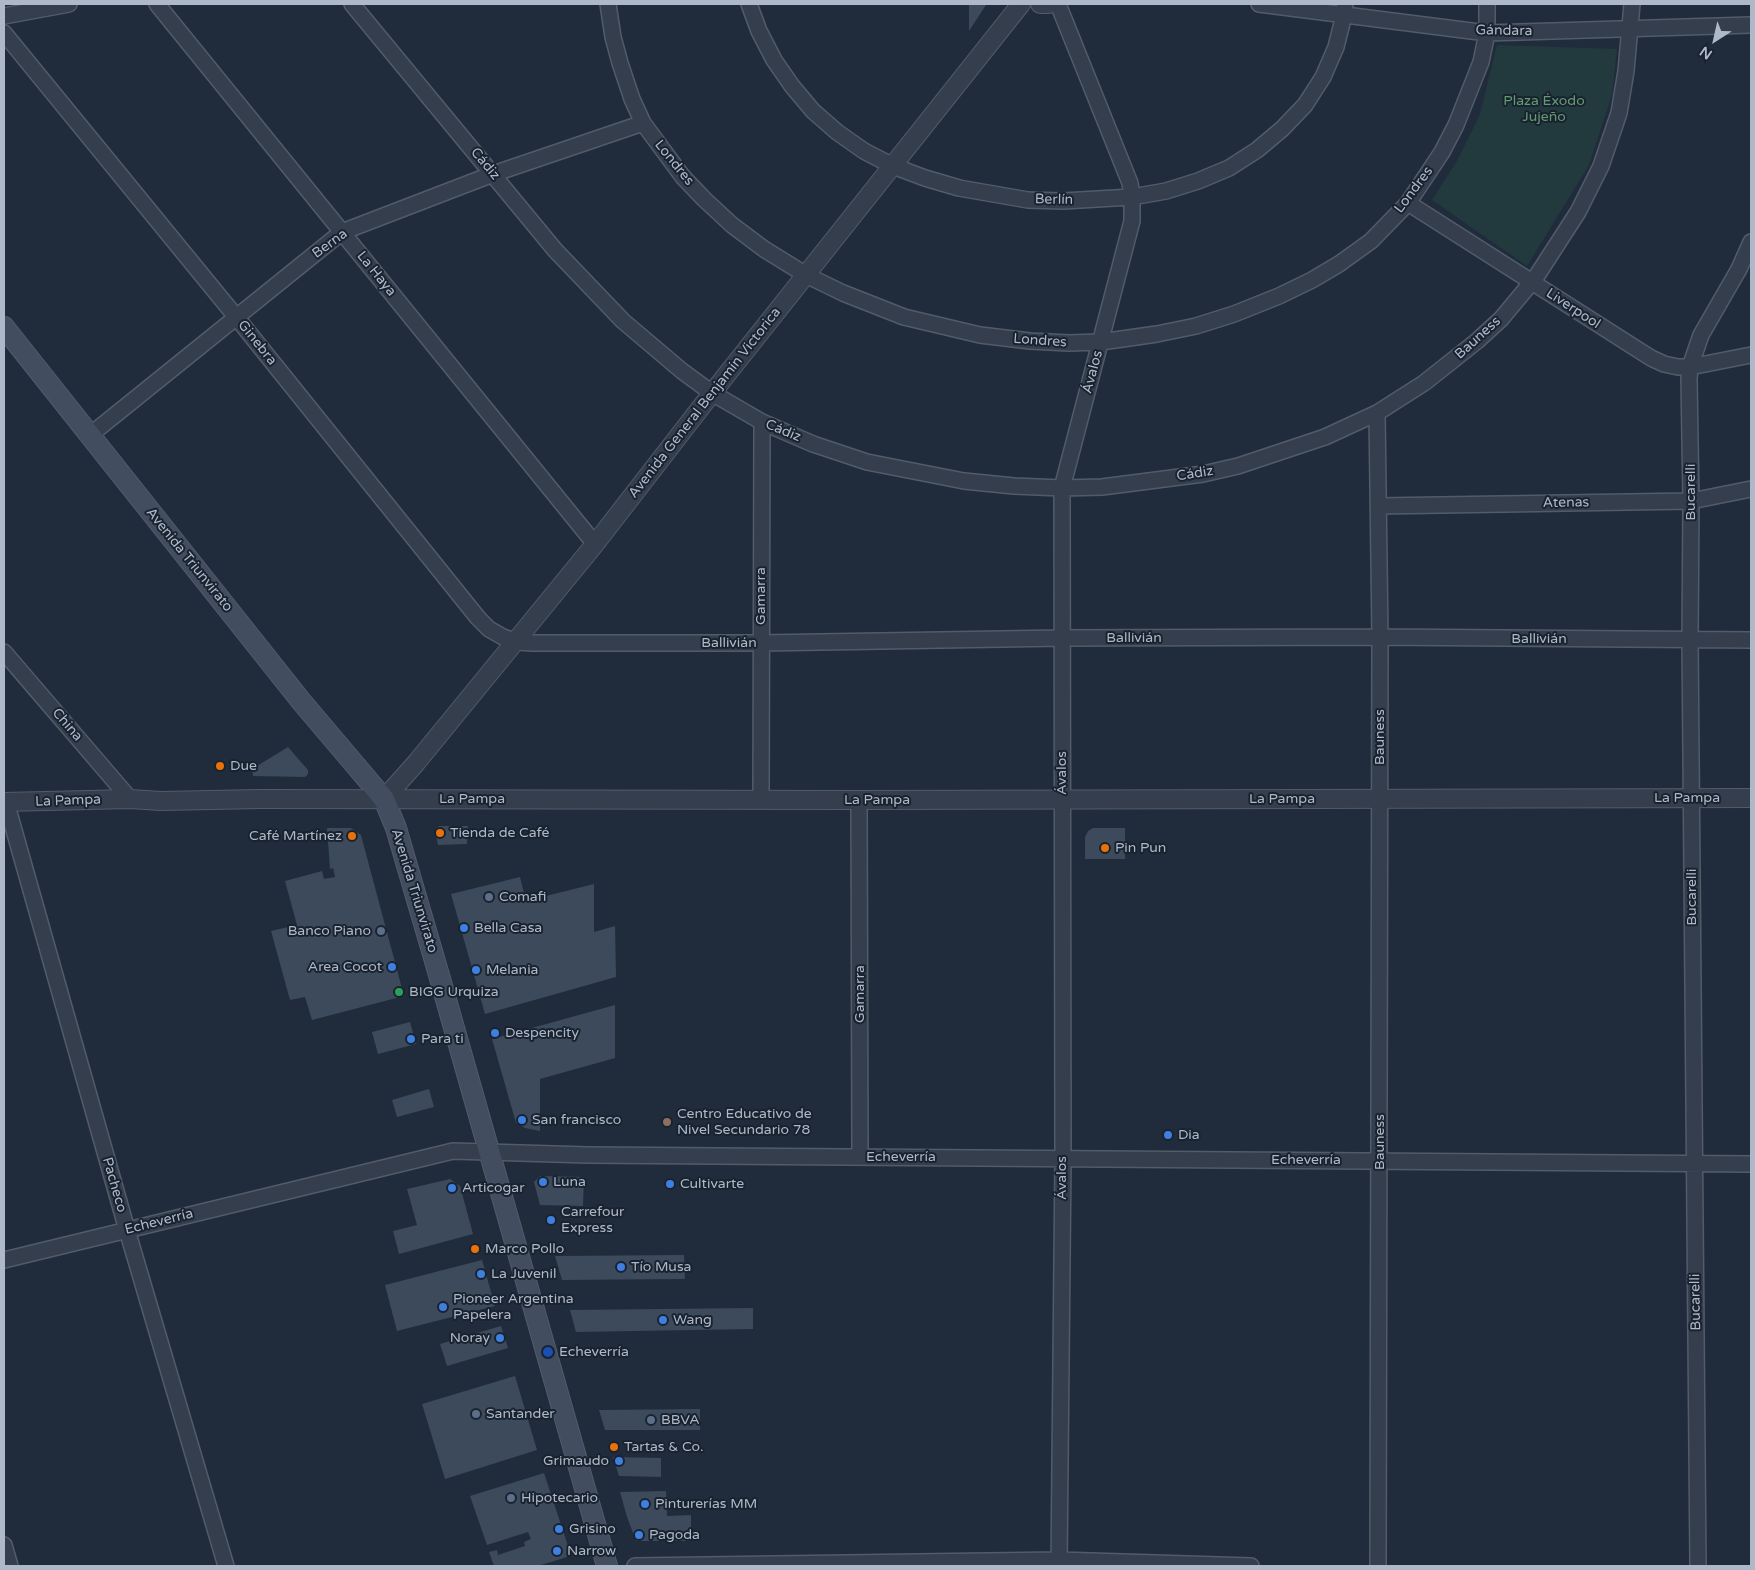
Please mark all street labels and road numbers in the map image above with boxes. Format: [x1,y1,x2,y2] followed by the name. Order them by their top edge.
[1475,22,1533,40] street label: Gándara
[651,137,697,189] street label: Londres
[467,144,503,184] street label: Cádiz
[1391,163,1437,217] street label: Londres
[1035,191,1073,209] street label: Berlín
[309,226,351,262] street label: Berna
[353,248,399,300] street label: La Haya
[1543,285,1603,333] street label: Liverpool
[625,304,785,502] street label: Avenida General Benjamín Victorica
[1452,313,1504,363] street label: Bauness
[234,317,280,369] street label: Ginebra
[1013,331,1067,351] street label: Londres
[1079,349,1107,395] street label: Ávalos
[763,416,803,446] street label: Cádiz
[1175,463,1215,485] street label: Cádiz
[1683,464,1699,520] street label: Bucarelli
[1543,494,1589,512] street label: Atenas
[142,505,236,615] street label: Avenida Triunvirato
[753,567,769,625] street label: Gamarra
[1106,630,1162,646] street label: Ballivián
[1511,631,1567,647] street label: Ballivián
[701,635,757,651] street label: Ballivián
[48,705,86,745] street label: China
[1372,709,1388,765] street label: Bauness
[1054,751,1070,795] street label: Ávalos
[1654,790,1720,806] street label: La Pampa
[35,791,101,811] street label: La Pampa
[439,791,505,807] street label: La Pampa
[1249,791,1315,807] street label: La Pampa
[844,792,910,808] street label: La Pampa
[387,827,441,955] street label: Avenida Triunvirato
[1684,869,1700,925] street label: Bucarelli
[852,965,868,1023] street label: Gamarra
[1372,1114,1388,1170] street label: Bauness
[866,1149,936,1165] street label: Echeverría
[1271,1152,1341,1168] street label: Echeverría
[98,1155,130,1215] street label: Pacheco
[1054,1156,1070,1200] street label: Ávalos
[123,1205,195,1239] street label: Echeverría
[1687,1273,1705,1331] street label: Bucarelli

